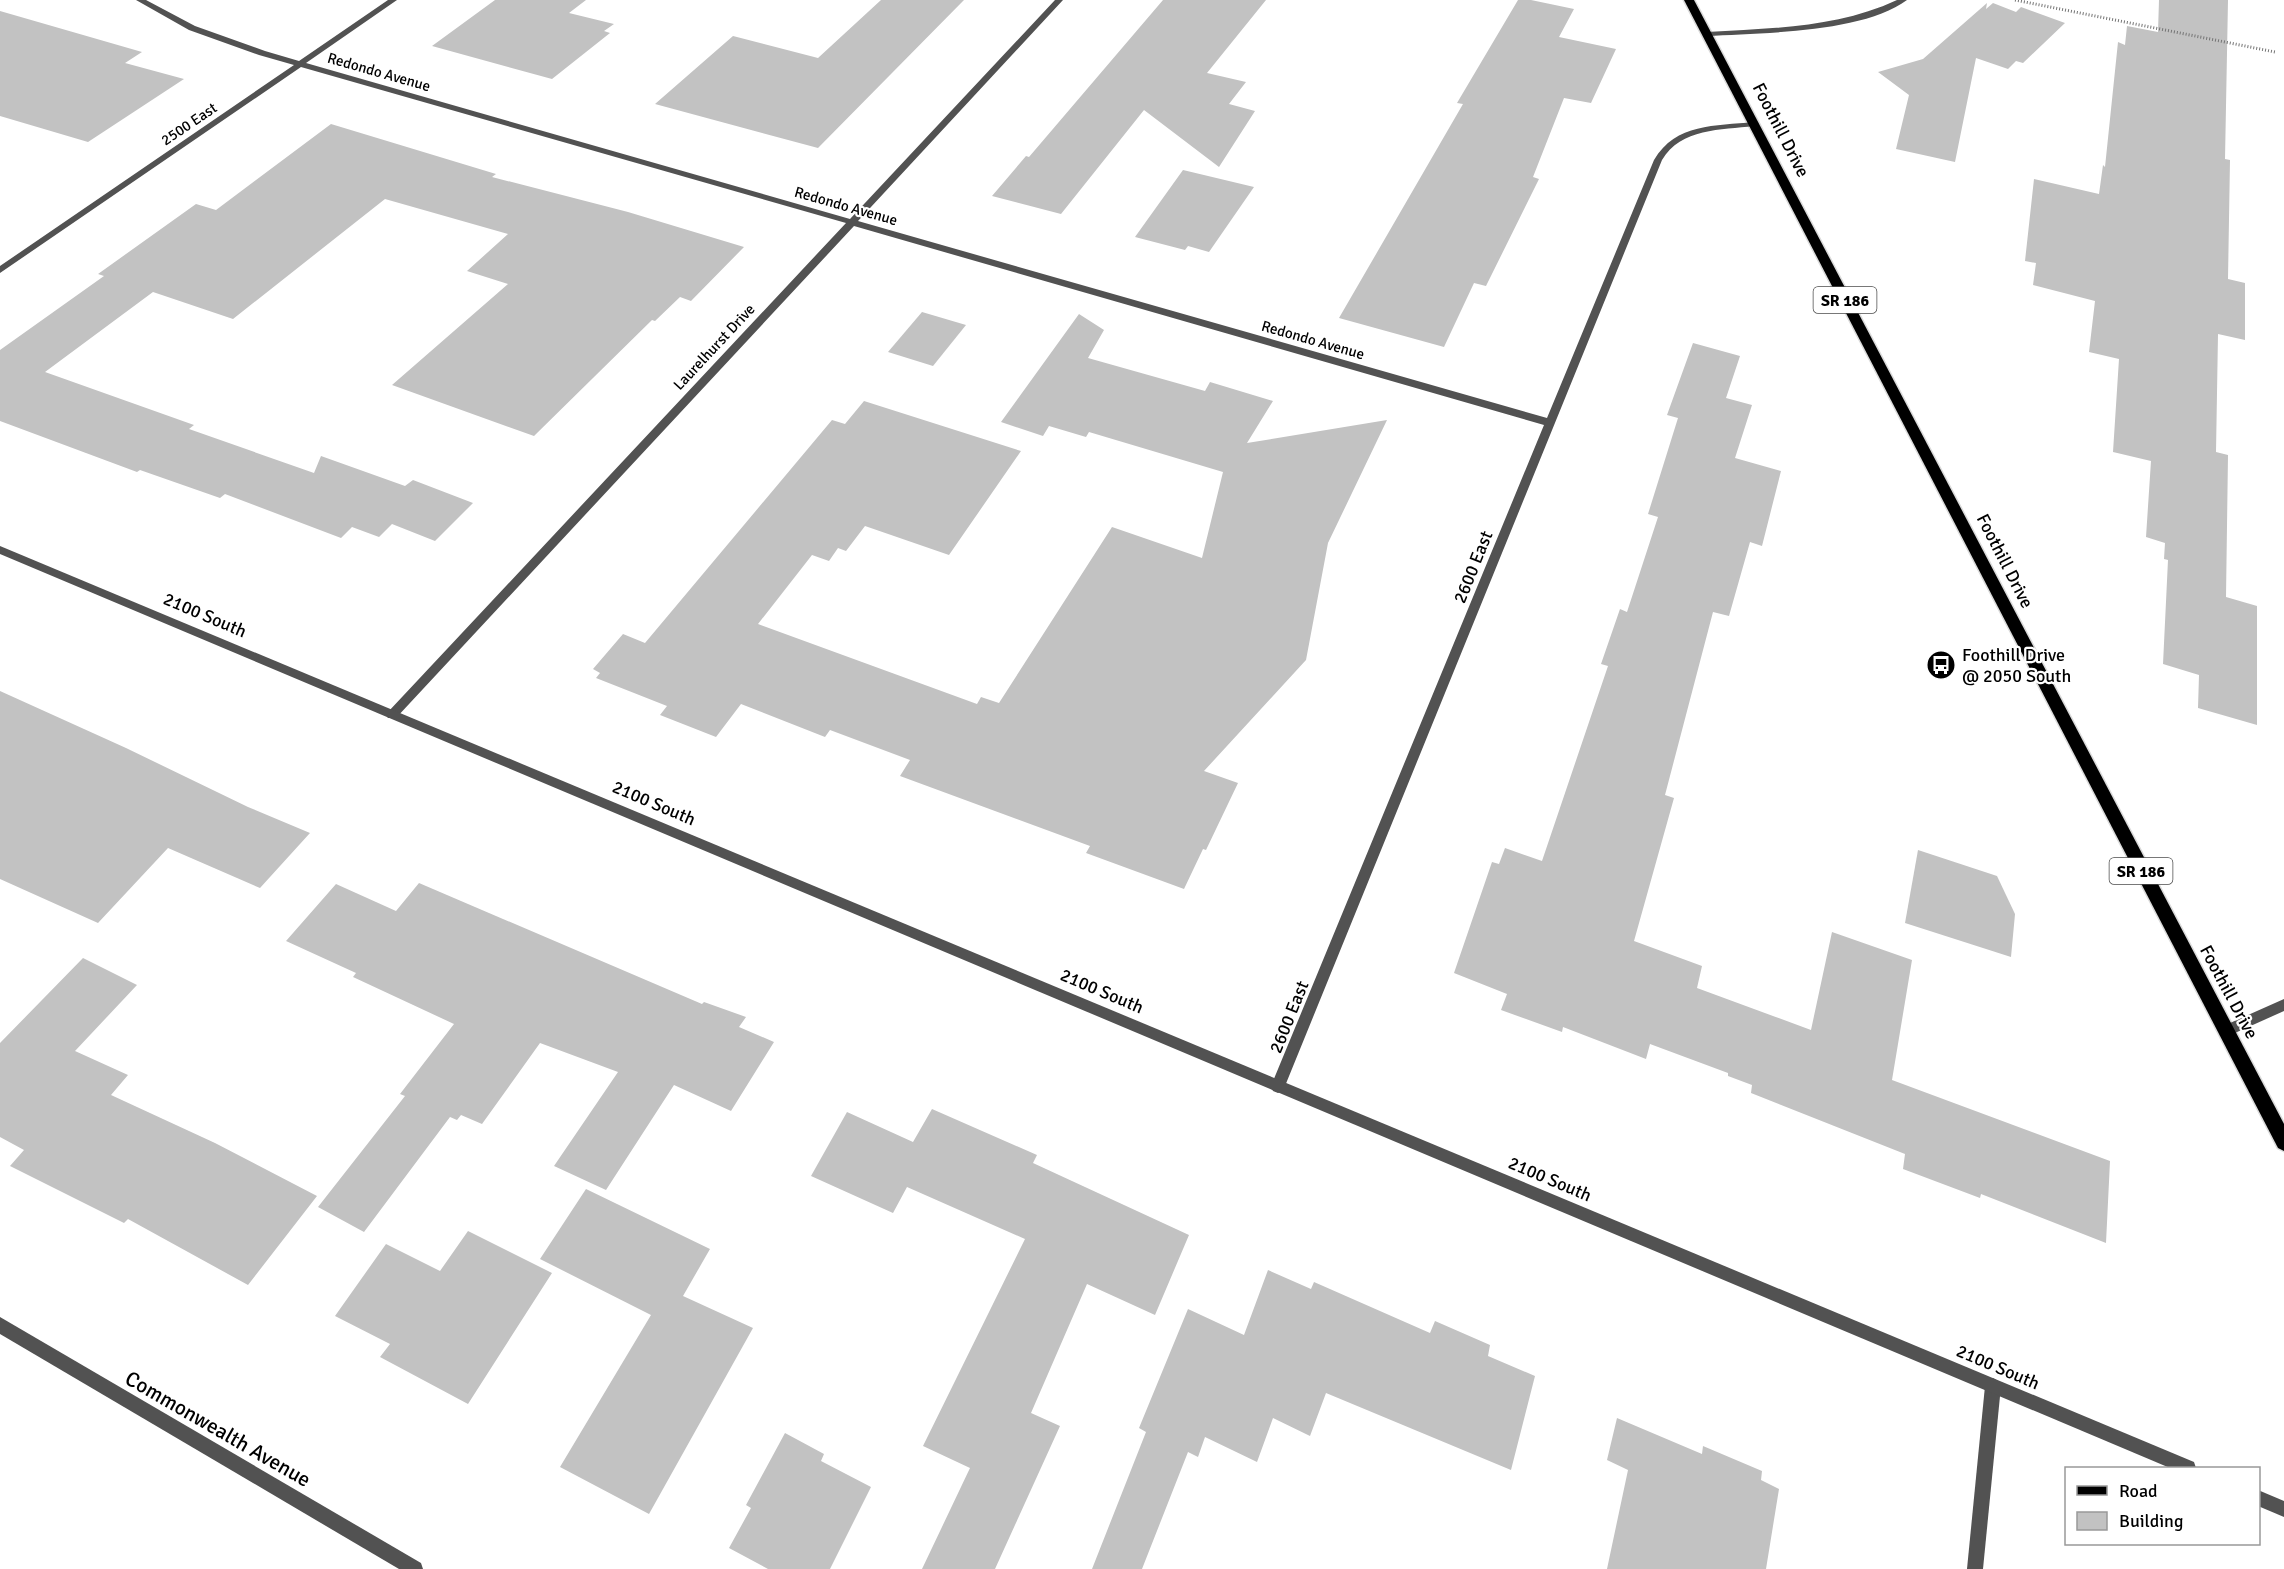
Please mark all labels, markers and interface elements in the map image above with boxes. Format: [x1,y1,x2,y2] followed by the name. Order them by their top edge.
[325,49,433,95] street label: Redondo Avenue
[1748,79,1814,181] street label: Foothill Drive
[158,99,220,149] street label: 2500 East
[792,183,900,229] street label: Redondo Avenue
[1814,287,1876,313] road number: SR 186
[669,300,759,394] street label: Laurelhurst Drive
[1259,317,1367,363] street label: Redondo Avenue
[1972,510,2038,612] street label: Foothill Drive
[1449,528,1497,606] street label: 2600 East
[160,588,250,642] street label: 2100 South
[1962,644,2071,687] place label: Foothill Drive @ 2050 South
[1925,649,1957,681] bus stop icon: Foothill Drive @ 2050 South
[609,776,699,830] street label: 2100 South
[2110,858,2172,884] road number: SR 186
[2195,941,2263,1043] street label: Foothill Drive
[1057,964,1147,1018] street label: 2100 South
[1265,978,1313,1056] street label: 2600 East
[1505,1152,1595,1206] street label: 2100 South
[1953,1340,2043,1394] street label: 2100 South
[121,1365,315,1493] street label: Commonwealth Avenue
[2065,1467,2260,1545] legend
[2119,1480,2158,1502] text: Road
[2119,1510,2183,1532] text: Building

